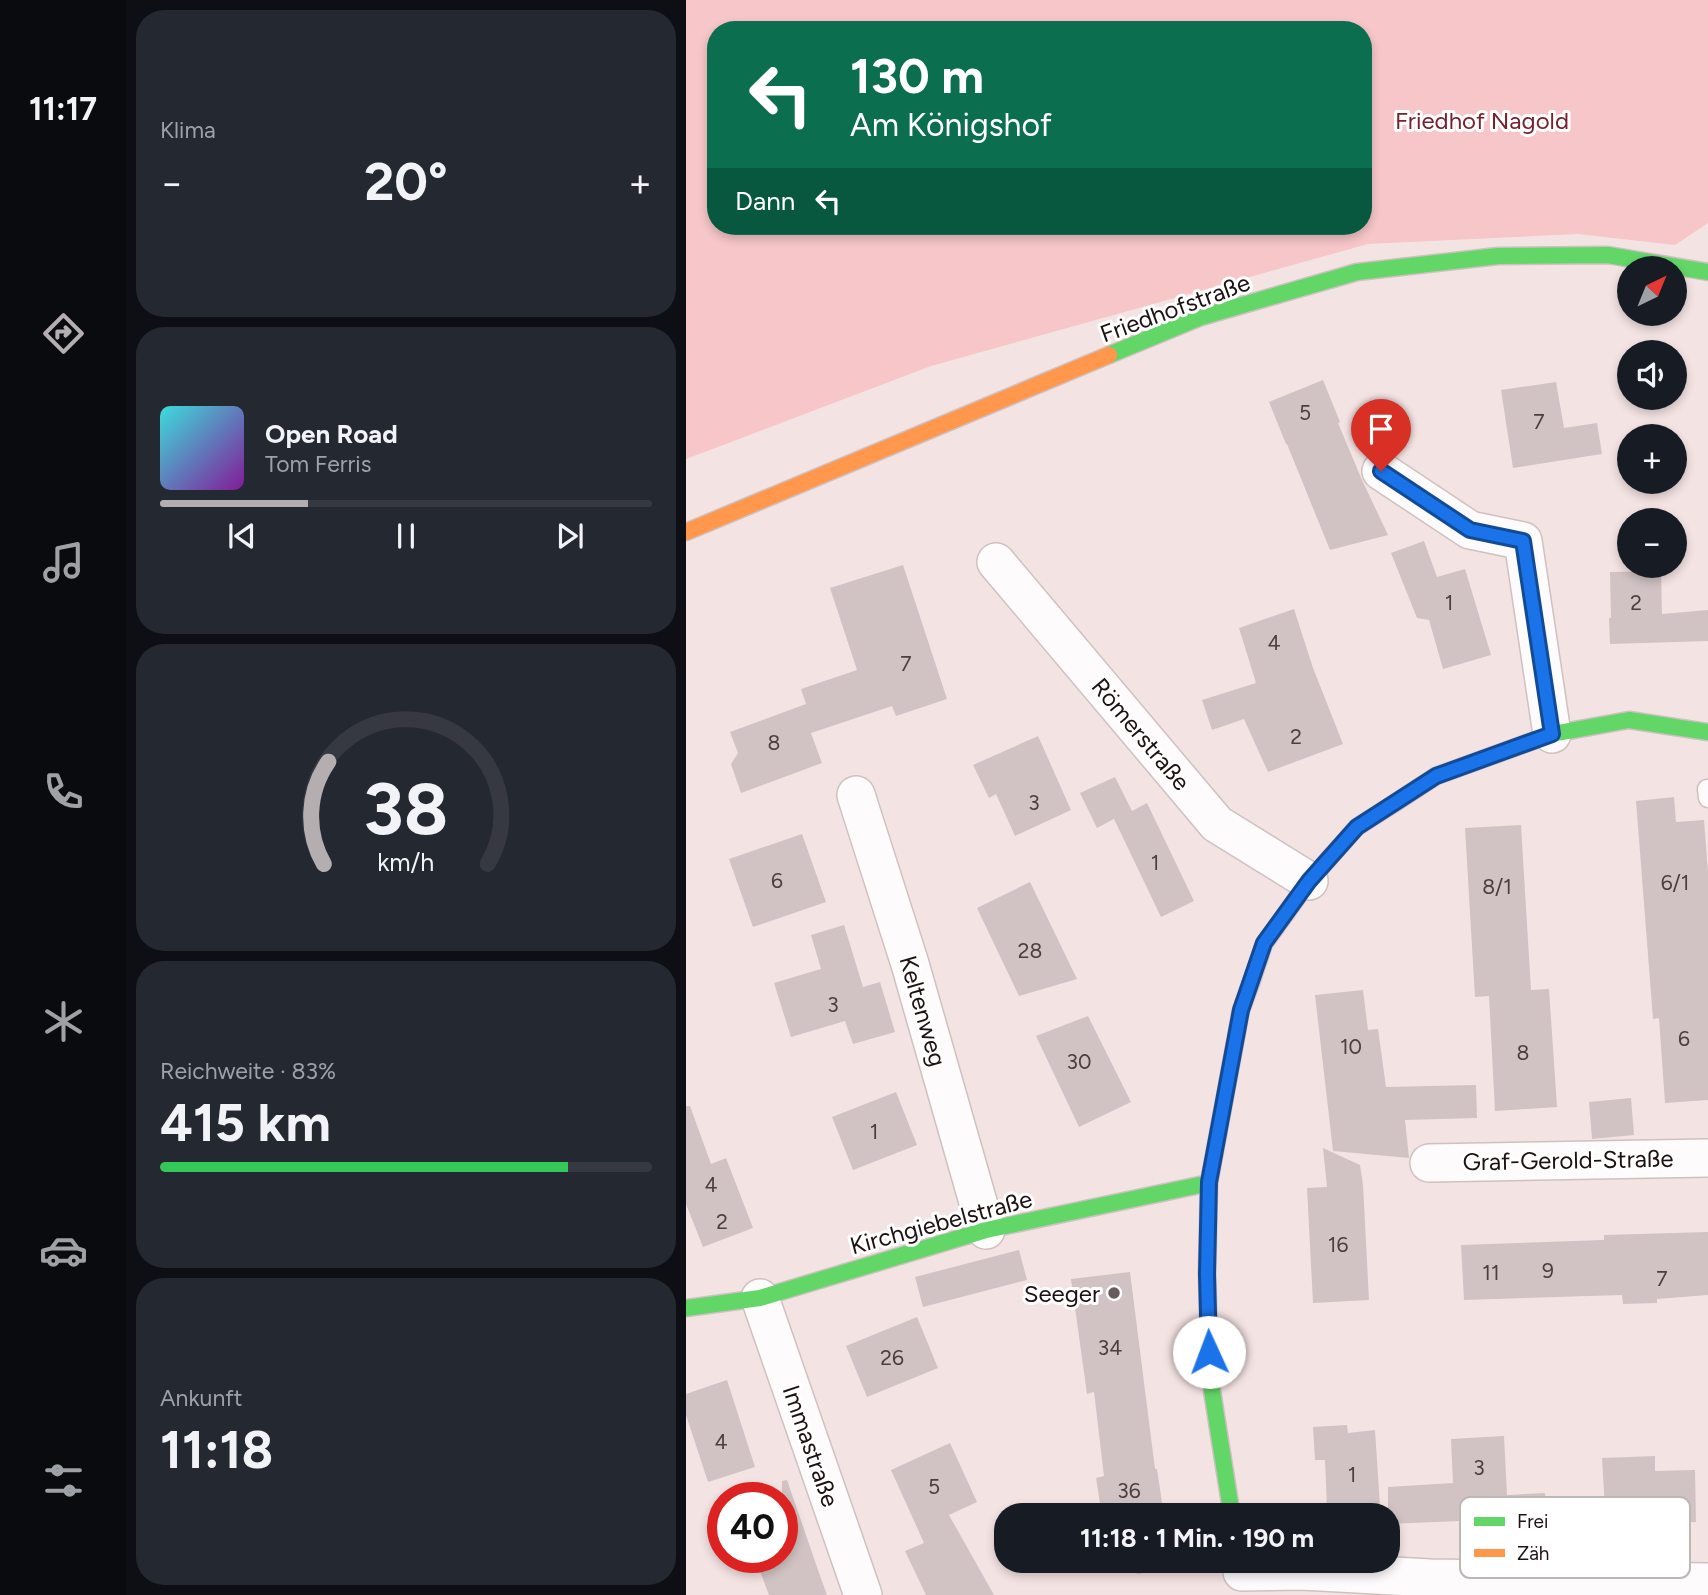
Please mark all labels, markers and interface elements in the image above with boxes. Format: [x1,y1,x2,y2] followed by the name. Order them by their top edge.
[850,46,984,105] text: 130 m
[735,49,826,140] icon: left
[29,90,97,128] text: 11:17
[850,106,1052,144] text: Am Königshof
[1395,106,1569,135] park label: Friedhof Nagold
[160,116,216,144] text: Klima
[364,151,448,213] text: 20°
[160,160,184,206] text: −
[628,160,652,206] text: +
[809,182,847,220] icon: left
[735,185,795,217] text: Dann
[1617,256,1687,326] north arrow
[1617,256,1687,578] map controls
[1096,268,1254,348] street label: Friedhofstraße
[39,309,88,358] icon: directions
[1617,340,1687,410] button: sound
[1351,399,1411,471] pin
[1299,400,1311,425] house number: 5
[1533,409,1545,434] house number: 7
[1362,410,1400,448] icon: arrive
[265,418,398,450] text: Open Road
[1617,424,1687,494] button: +
[265,450,371,478] text: Tom Ferris
[1617,508,1687,578] button: −
[223,517,261,555] icon: previous
[387,517,425,555] icon: pause
[551,517,589,555] icon: next
[39,538,88,587] icon: music
[1445,590,1453,615] house number: 1
[1630,590,1642,615] house number: 2
[1267,630,1281,655] house number: 4
[900,651,912,676] house number: 7
[1086,672,1196,796] street label: Römerstraße
[1290,724,1302,749] house number: 2
[768,730,780,755] house number: 8
[363,765,449,852] text: 38
[39,767,88,816] icon: phone
[1028,790,1040,815] house number: 3
[377,846,435,876] text: km/h
[1151,850,1159,875] house number: 1
[771,868,783,893] house number: 6
[1661,870,1689,895] house number: 6/1
[1482,874,1512,899] house number: 8/1
[1018,938,1042,963] house number: 28
[893,952,953,1070] street label: Keltenweg
[827,992,839,1017] house number: 3
[39,997,88,1046] icon: climate
[1678,1026,1690,1051] house number: 6
[1340,1034,1362,1059] house number: 10
[1517,1040,1529,1065] house number: 8
[1067,1049,1091,1074] house number: 30
[160,1057,336,1085] text: Reichweite · 83%
[160,1092,331,1154] text: 415 km
[870,1119,878,1144] house number: 1
[1462,1144,1674,1176] street label: Graf-Gerold-Straße
[704,1172,718,1197] house number: 4
[847,1184,1035,1260] street label: Kirchgiebelstraße
[716,1209,728,1234] house number: 2
[39,1226,88,1275] icon: car
[1328,1232,1348,1257] house number: 16
[1542,1258,1554,1283] house number: 9
[1482,1260,1500,1285] house number: 11
[1656,1266,1668,1291] house number: 7
[1024,1279,1100,1308] place label: Seeger
[1106,1285,1122,1301] marker: Seeger
[1172,1315,1246,1389] position arrow
[1098,1335,1122,1360] house number: 34
[880,1345,904,1370] house number: 26
[777,1381,845,1511] street label: Immastraße
[160,1384,242,1412] text: Ankunft
[160,1419,273,1481] text: 11:18
[714,1429,728,1454] house number: 4
[1473,1455,1485,1480] house number: 3
[39,1456,88,1505] icon: filters
[1348,1462,1356,1487] house number: 1
[928,1474,940,1499] house number: 5
[1117,1478,1141,1503] house number: 36
[707,1482,798,1573] speed limit sign: 40
[1460,1497,1690,1578] legend
[1517,1510,1548,1533] text: Frei
[1080,1522,1314,1554] text: 11:18 · 1 Min. · 190 m
[1517,1542,1549,1565] text: Zäh

